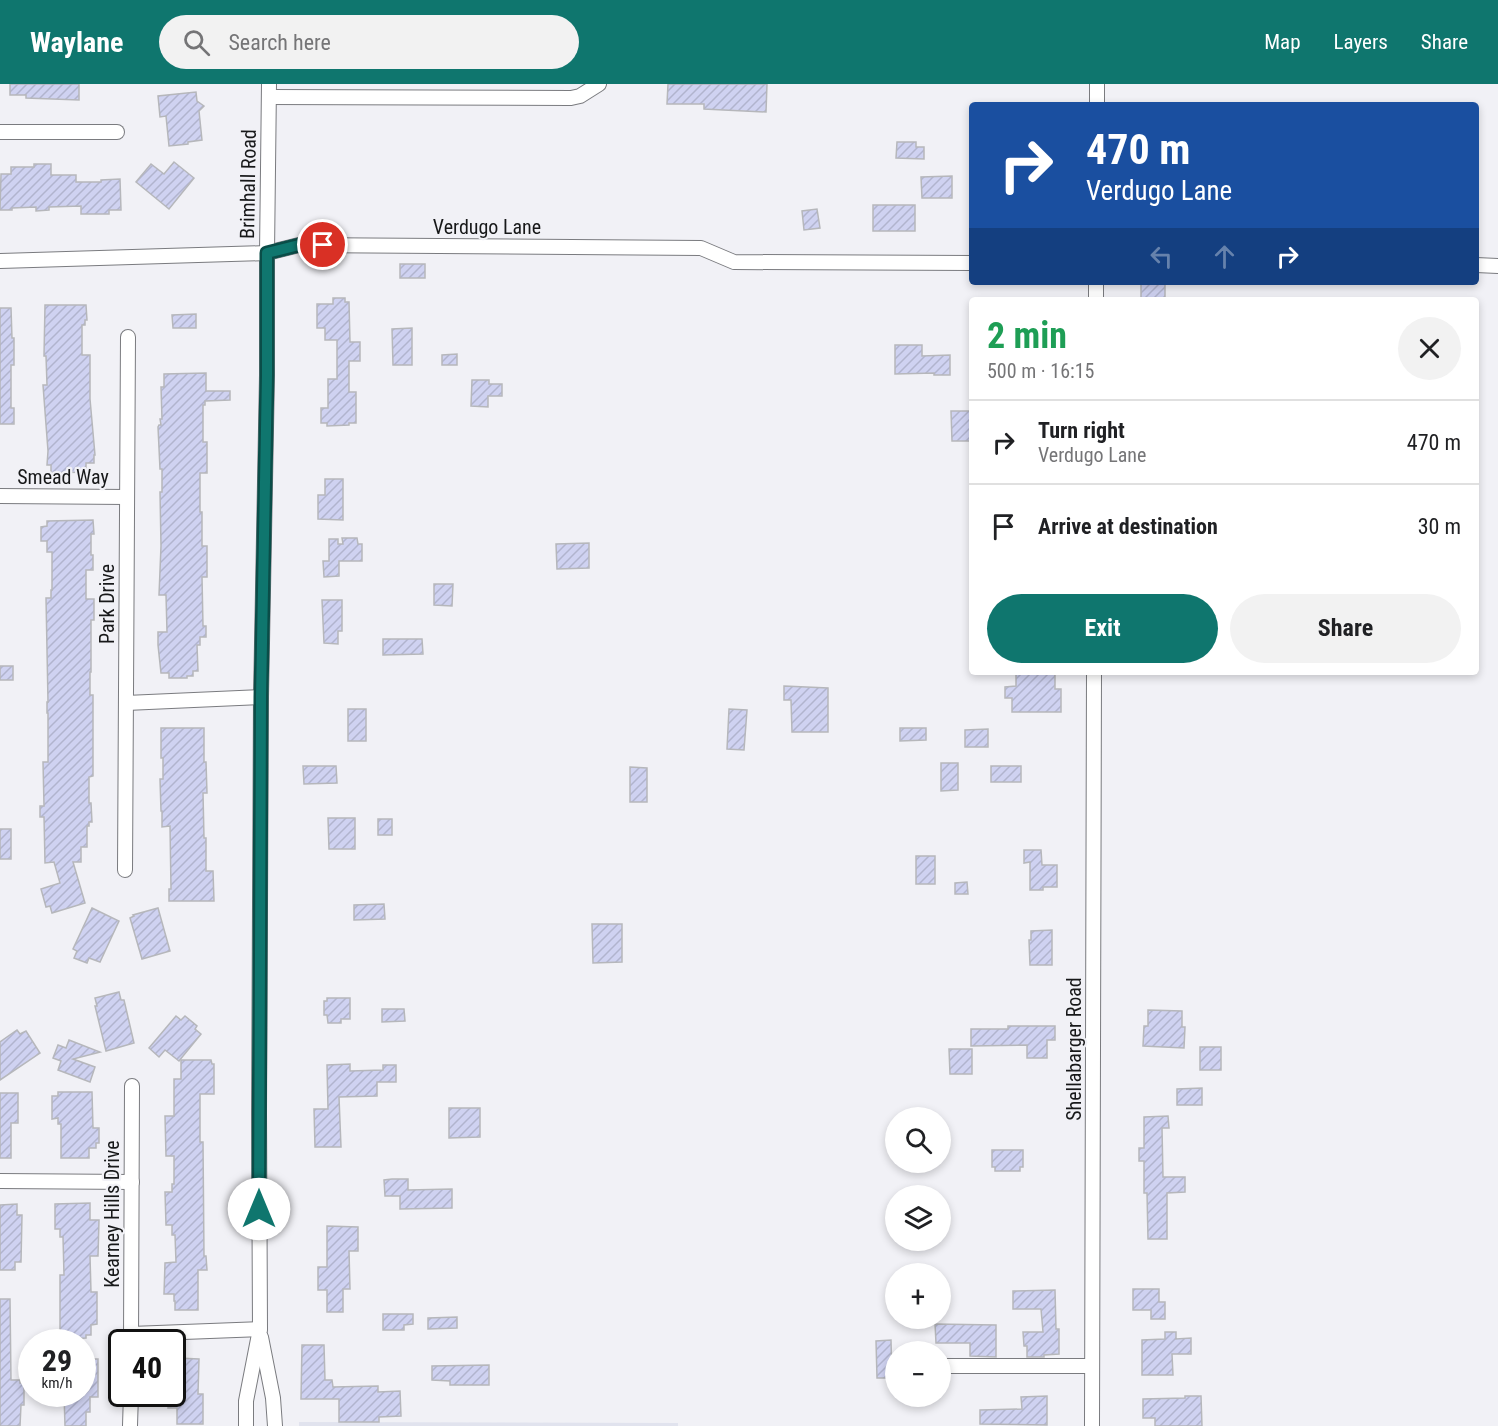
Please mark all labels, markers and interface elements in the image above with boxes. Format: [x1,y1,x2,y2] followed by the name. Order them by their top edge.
[159,15,579,69] search box
[30,26,123,59] text: Waylane
[180,26,213,59] icon: search
[228,30,331,55] text: Search here
[1264,30,1301,54] text: Map
[1334,30,1388,54] text: Layers
[1421,30,1468,54] text: Share
[1086,125,1191,174] text: 470 m
[987,126,1065,204] icon: right
[235,129,261,239] street label: Brimhall Road
[1086,175,1232,207] text: Verdugo Lane
[433,215,541,239] street label: Verdugo Lane
[297,219,348,270] pin
[306,228,339,261] icon: arrive
[1145,240,1178,273] icon: left
[1208,240,1241,273] icon: ahead
[1271,240,1304,273] icon: right
[987,315,1067,357] text: 2 min
[1398,317,1461,380] button: close
[987,359,1094,383] text: 500 m · 16:15
[1038,418,1125,443] text: Turn right
[987,426,1020,459] icon: right
[1407,430,1461,455] text: 470 m
[1038,443,1146,467] text: Verdugo Lane
[17,465,109,489] street label: Smead Way
[987,510,1020,543] icon: arrive
[1038,514,1218,539] text: Arrive at destination
[1418,514,1461,539] text: 30 m
[95,564,119,644] street label: Park Drive
[987,594,1218,663] button: Exit
[1230,594,1461,663] button: Share
[1062,977,1086,1121] street label: Shellabarger Road
[885,1107,951,1407] map controls
[885,1107,951,1173] button: search
[100,1140,124,1288] street label: Kearney Hills Drive
[227,1177,291,1241] position arrow
[885,1185,951,1251] button: layers
[885,1263,951,1329] button: +
[108,1329,186,1407] speed limit sign: 40
[885,1341,951,1407] button: −
[42,1343,72,1378] text: 29
[42,1374,72,1392] text: km/h

